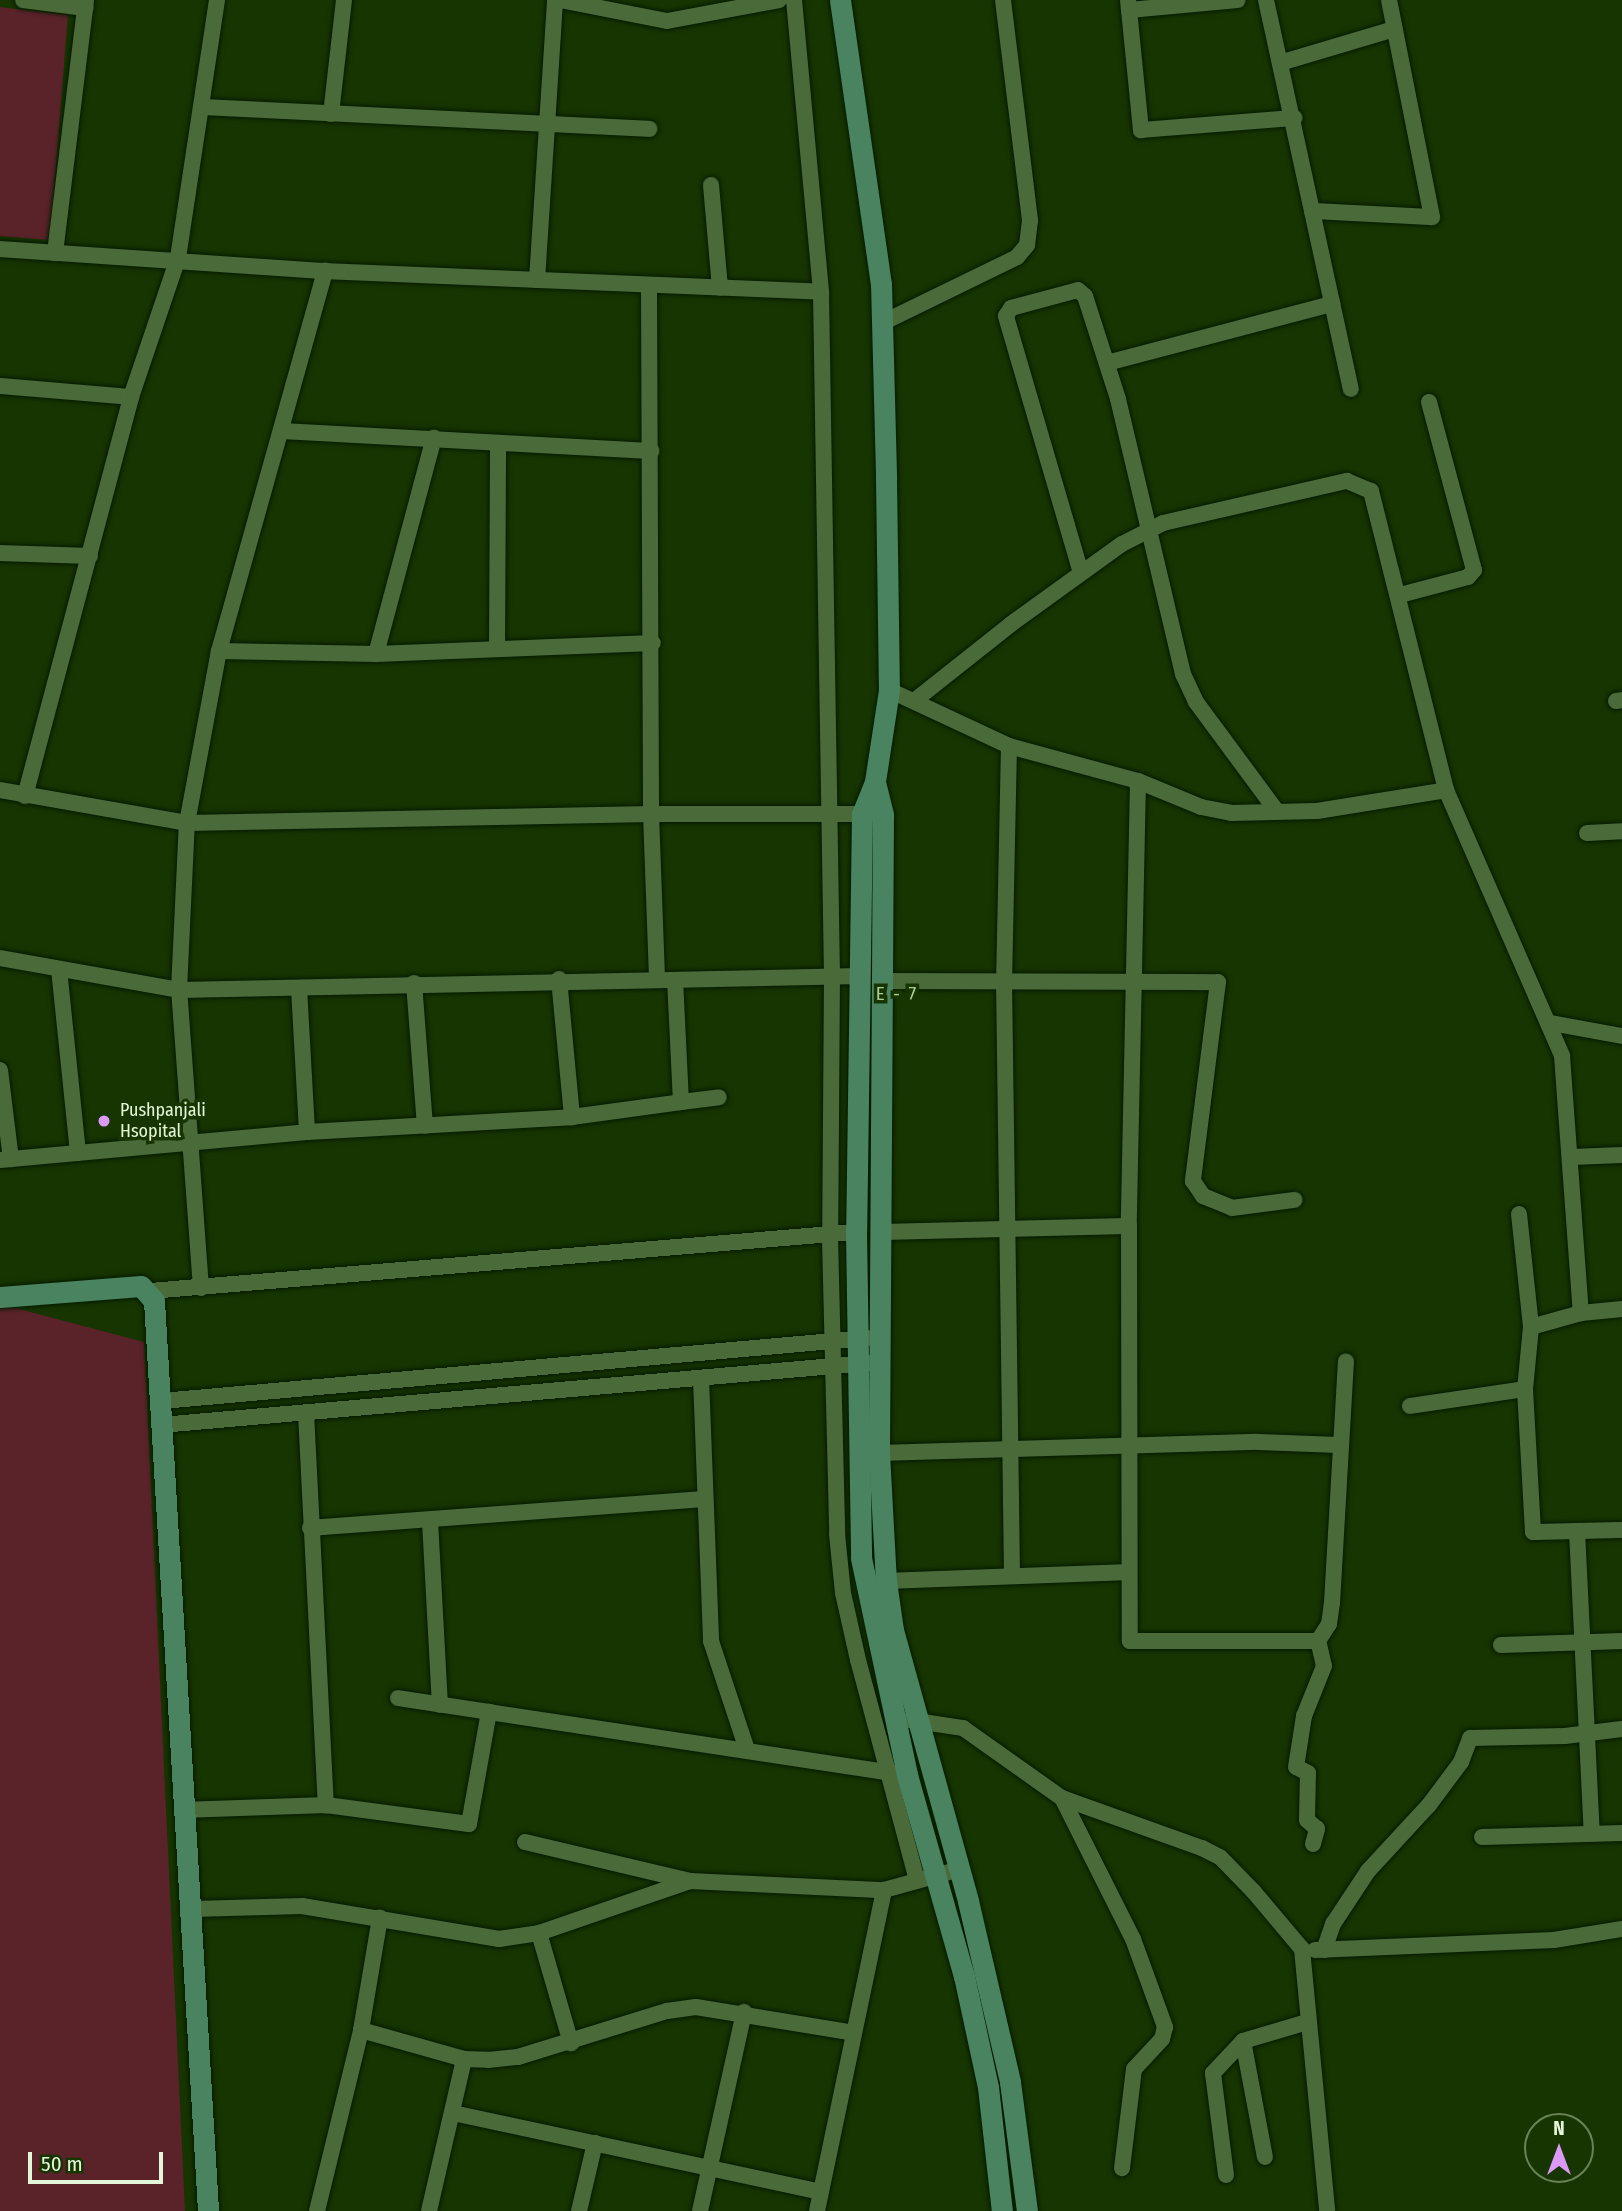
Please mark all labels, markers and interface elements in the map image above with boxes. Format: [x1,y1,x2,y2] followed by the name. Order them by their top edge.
[876,983,918,1005] district label: E - 7
[120,1100,206,1142] place label: Pushpanjali Hsopital
[94,1111,114,1131] marker: Pushpanjali Hsopital
[1524,2113,1594,2183] north arrow
[1553,2117,1565,2140] text: N
[32,2138,166,2182] scale bar
[41,2151,83,2177] text: 50 m

